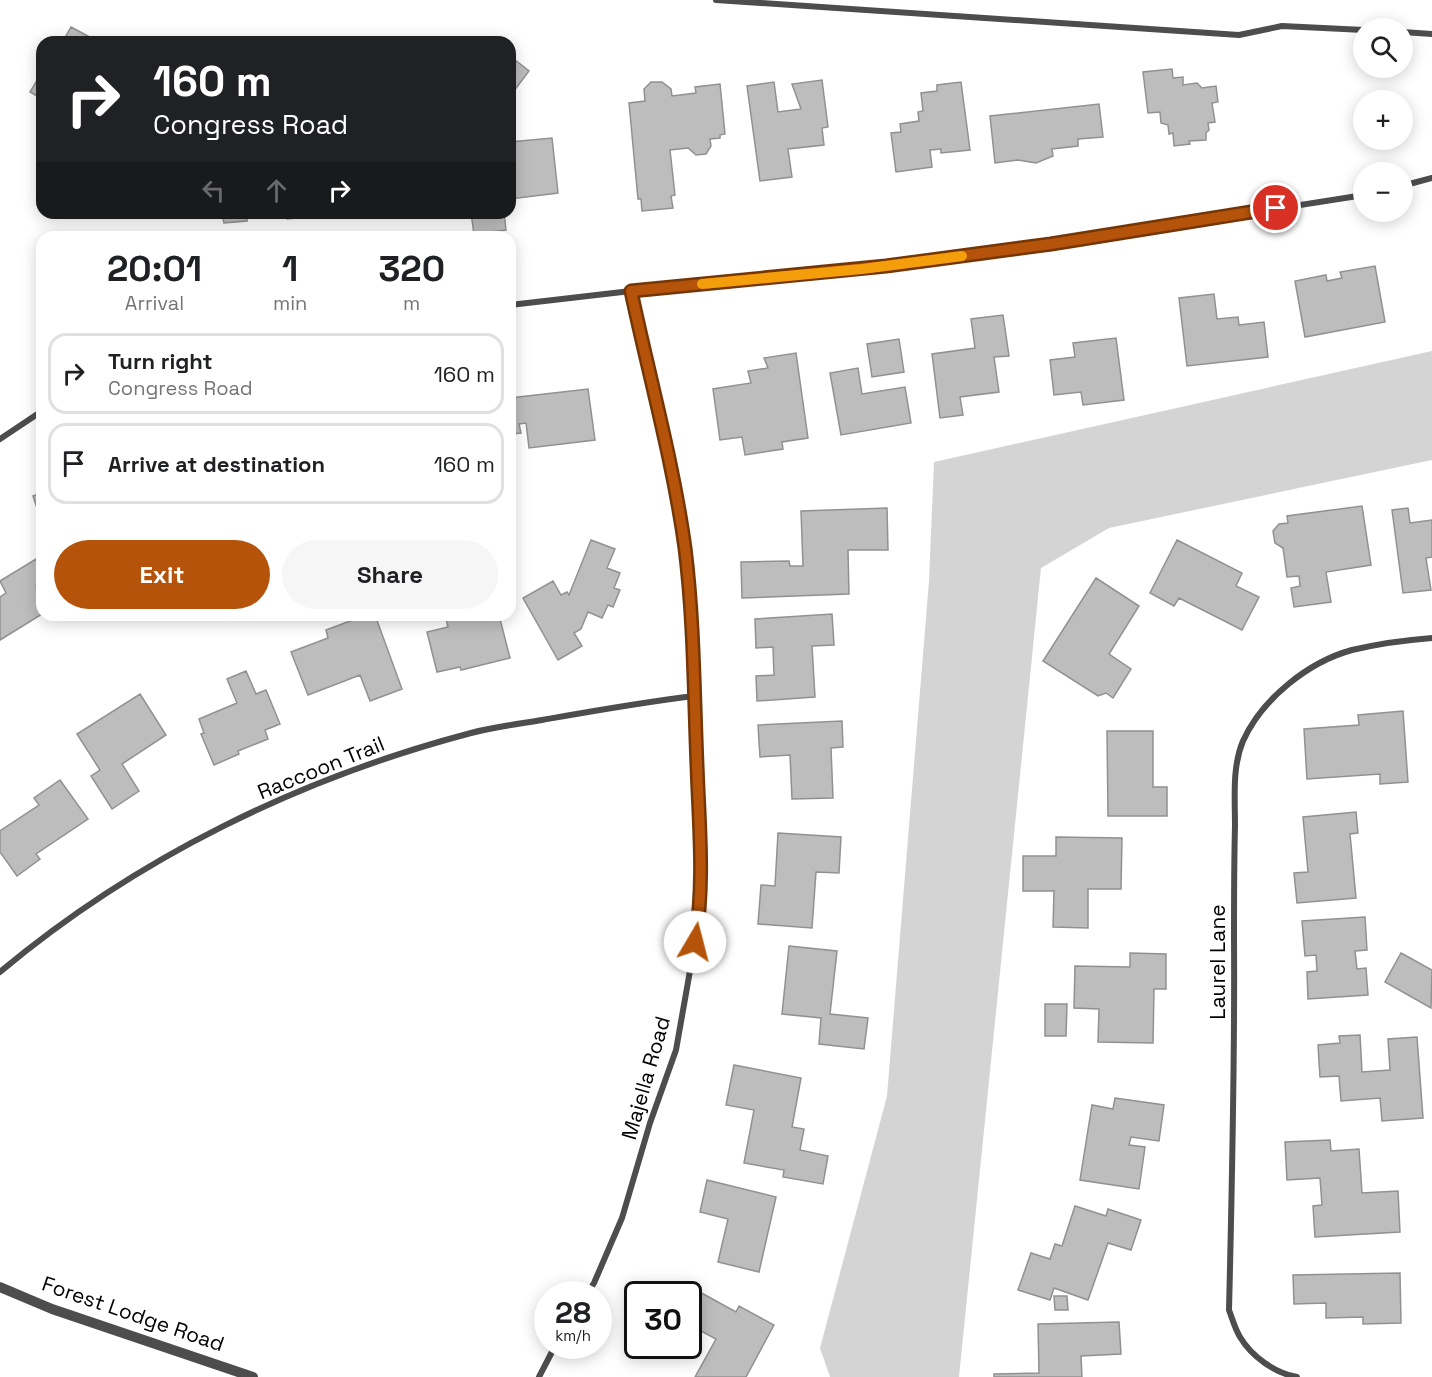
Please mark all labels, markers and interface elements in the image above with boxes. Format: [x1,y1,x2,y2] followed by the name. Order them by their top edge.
[1353,18,1413,222] map controls
[1353,18,1413,78] button: search
[153,55,272,108] text: 160 m
[54,60,132,138] icon: right
[1353,90,1413,150] button: +
[153,107,348,142] text: Congress Road
[1353,162,1413,222] button: −
[197,174,230,207] icon: left
[260,174,293,207] icon: ahead
[323,174,356,207] icon: right
[1250,182,1301,233] pin
[1259,191,1292,224] icon: arrive
[107,246,202,292] text: 20:01
[282,246,298,292] text: 1
[378,246,445,292] text: 320
[125,290,184,316] text: Arrival
[273,290,307,316] text: min
[403,290,420,316] text: m
[108,347,213,375] text: Turn right
[57,357,90,390] icon: right
[434,360,495,388] text: 160 m
[108,375,253,401] text: Congress Road
[57,447,90,480] icon: arrive
[108,450,325,478] text: Arrive at destination
[434,450,495,478] text: 160 m
[54,540,270,609] button: Exit
[282,540,498,609] button: Share
[253,730,388,805] street label: Raccoon Trail
[1204,904,1231,1020] street label: Laurel Lane
[663,910,727,974] position arrow
[615,1013,676,1143] street label: Majella Road
[39,1270,228,1357] street label: Forest Lodge Road
[624,1281,702,1359] speed limit sign: 30
[555,1293,591,1332] text: 28
[555,1326,591,1345] text: km/h

